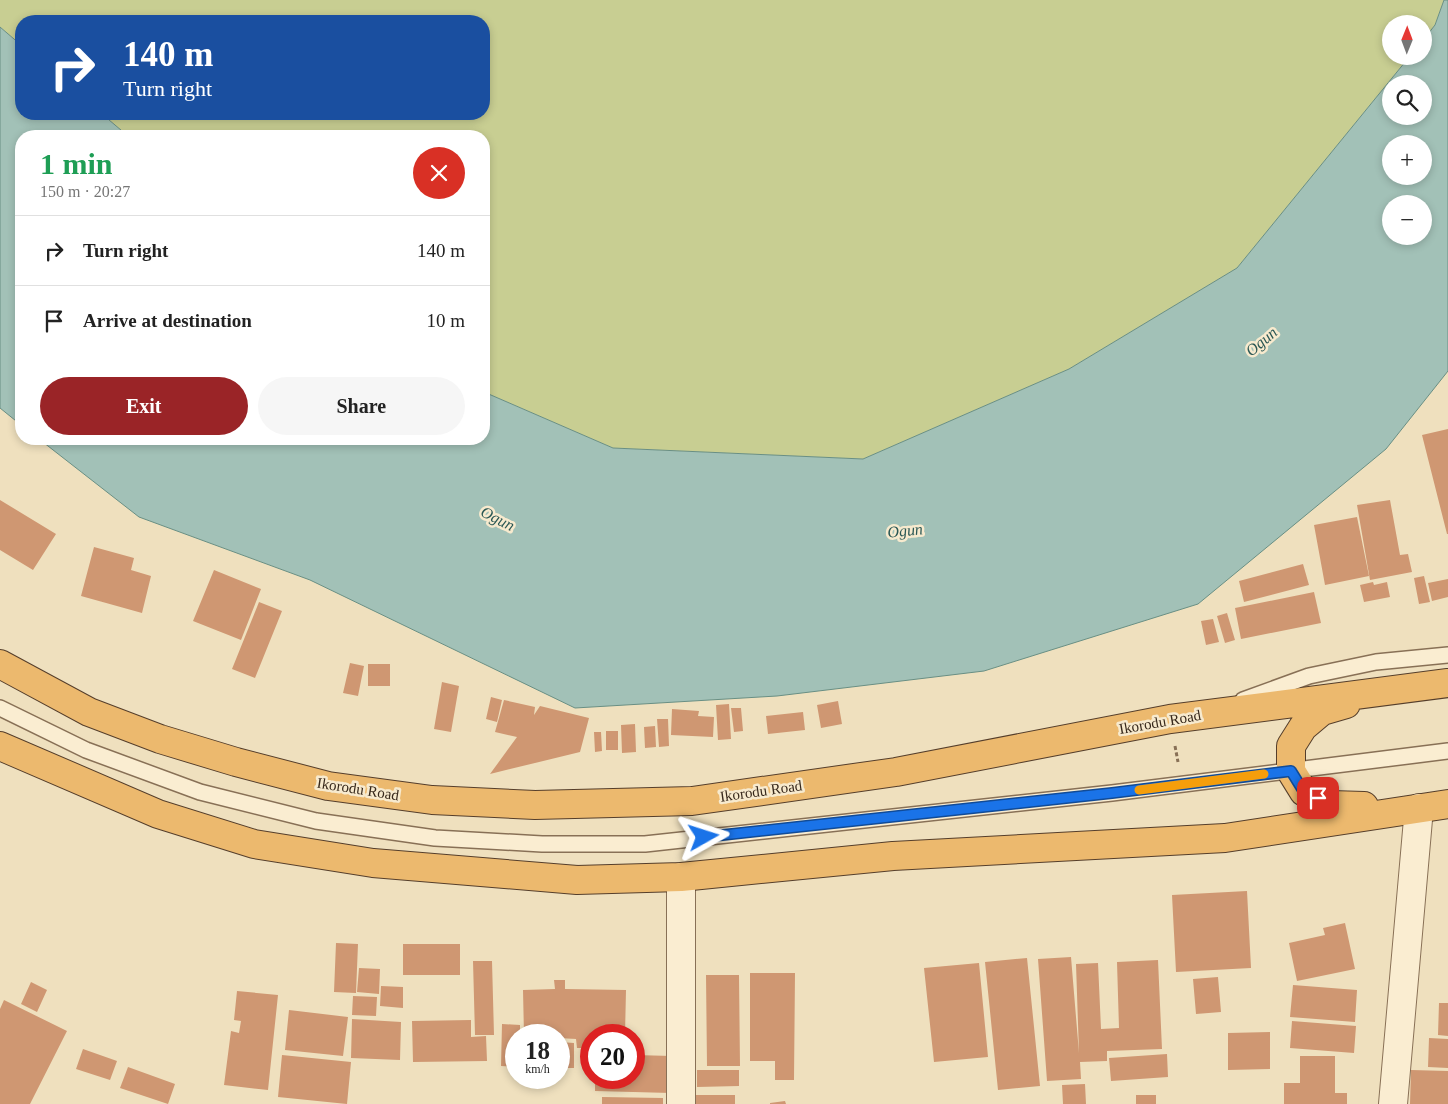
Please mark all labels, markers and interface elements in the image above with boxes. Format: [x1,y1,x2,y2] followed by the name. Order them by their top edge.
[1382,15,1432,65] north arrow
[1382,15,1432,245] map controls
[40,35,105,100] icon: right
[123,35,213,74] text: 140 m
[1382,75,1432,125] button: search
[123,76,212,101] text: Turn right
[1382,135,1432,185] button: +
[40,147,113,180] text: 1 min
[413,147,465,199] button: close
[40,183,130,200] text: 150 m · 20:27
[1382,195,1432,245] button: −
[40,237,68,265] icon: right
[83,240,168,261] text: Turn right
[417,240,465,261] text: 140 m
[40,307,68,335] icon: arrive
[83,310,252,331] text: Arrive at destination
[426,310,465,331] text: 10 m
[1242,323,1281,360] water label: Ogun
[40,377,248,435] button: Exit
[258,377,465,435] button: Share
[478,503,517,535] water label: Ogun
[886,520,924,542] water label: Ogun
[1118,707,1203,737] street label: Ikorodu Road
[316,775,401,803] street label: Ikorodu Road
[719,777,804,805] street label: Ikorodu Road
[1297,777,1339,819] pin
[1304,784,1332,812] icon: arrive
[677,810,729,862] position arrow
[580,1024,645,1089] speed limit sign: 20
[525,1037,550,1064] text: 18
[525,1062,550,1076] text: km/h

